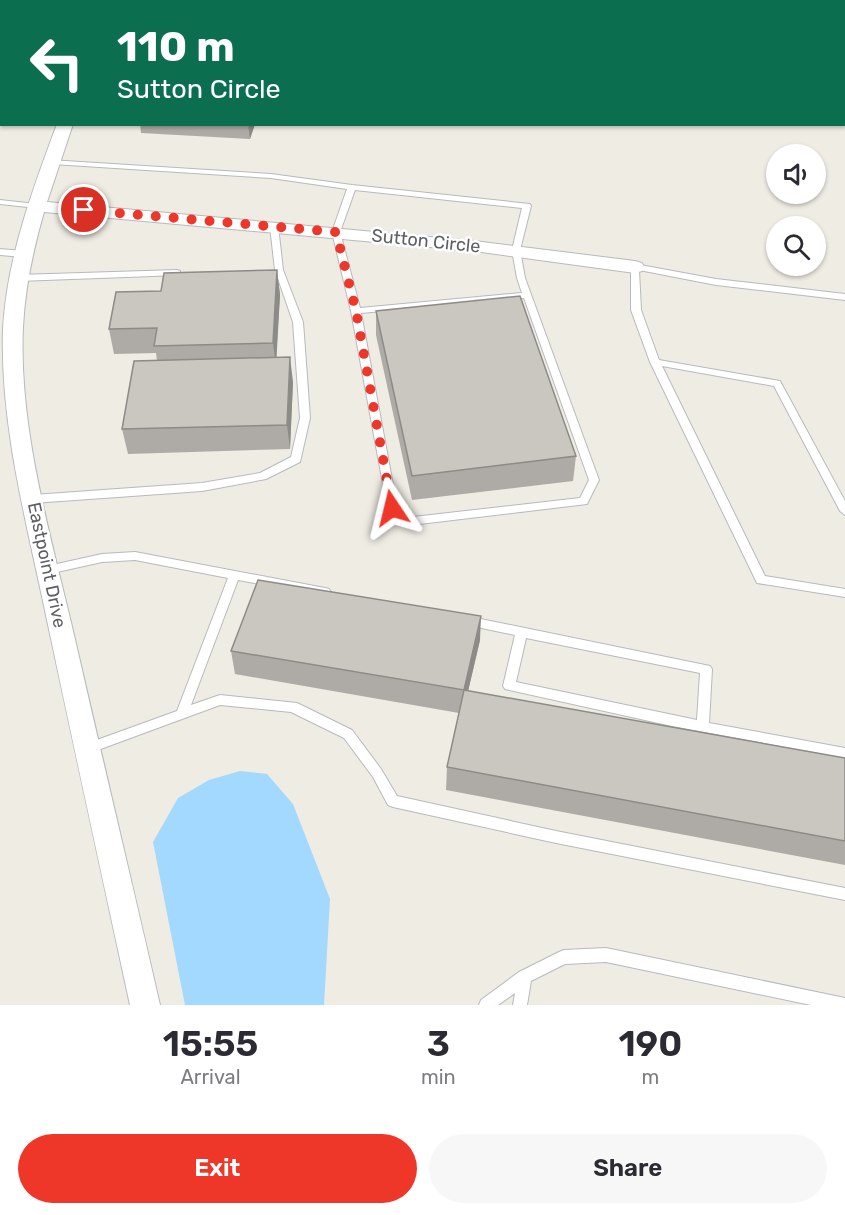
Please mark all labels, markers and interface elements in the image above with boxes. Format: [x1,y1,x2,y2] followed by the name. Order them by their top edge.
[117,22,235,72] text: 110 m
[18,24,96,102] icon: left
[117,73,281,105] text: Sutton Circle
[766,144,826,276] map controls
[766,144,826,204] button: sound
[58,184,109,235] pin
[67,193,100,226] icon: arrive
[766,216,826,276] button: search
[371,224,481,258] street label: Sutton Circle
[360,476,424,540] position arrow
[23,500,71,630] street label: Eastpoint Drive
[163,1022,258,1065] text: 15:55
[427,1022,450,1065] text: 3
[618,1022,682,1065] text: 190
[180,1065,241,1089] text: Arrival
[421,1065,456,1089] text: min
[641,1065,659,1089] text: m
[18,1134,417,1203] button: Exit
[429,1134,827,1203] button: Share

